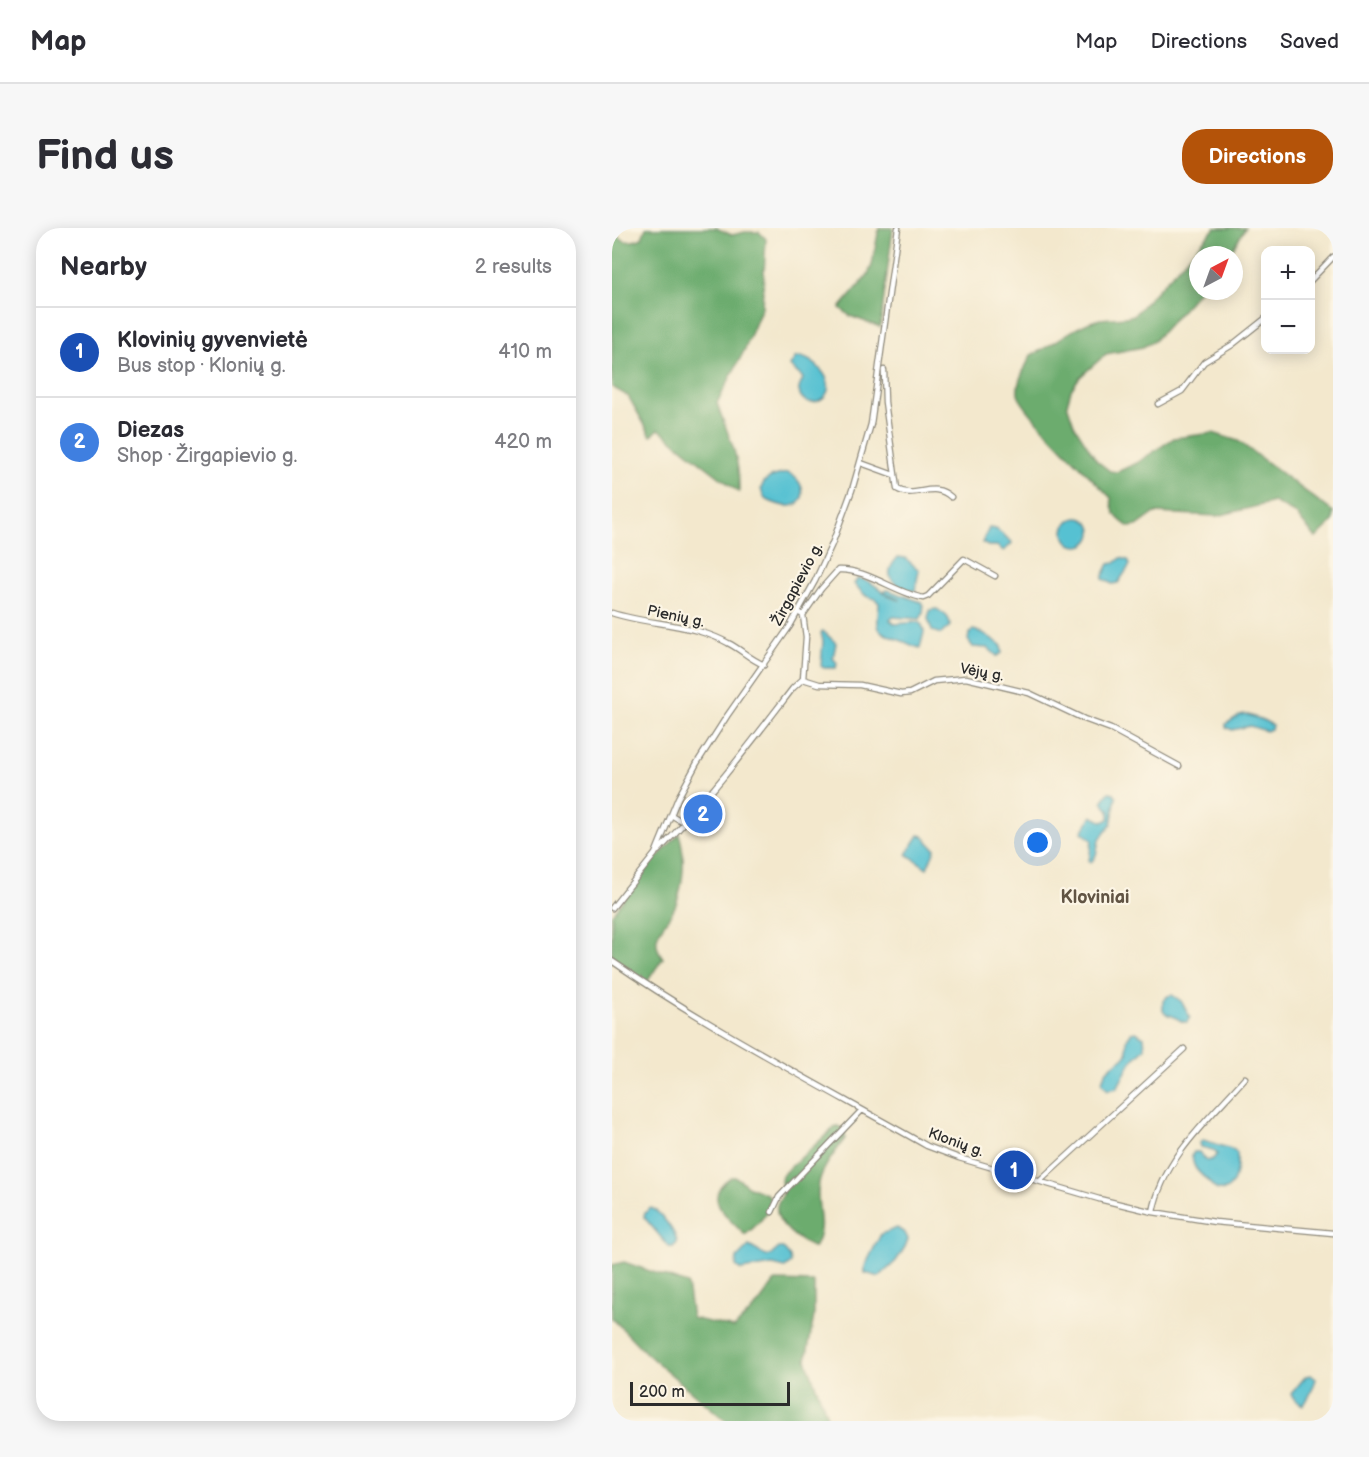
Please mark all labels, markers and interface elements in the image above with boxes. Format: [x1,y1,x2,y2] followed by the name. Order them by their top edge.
[30,25,86,58] text: Map
[1075,29,1118,54] text: Map
[1151,29,1247,54] text: Directions
[1280,29,1339,54] text: Saved
[1182,129,1333,184] button: Directions
[36,131,174,182] text: Find us
[1189,246,1243,300] north arrow
[1261,246,1315,354] map controls
[1261,246,1315,300] button: +
[60,252,147,283] text: Nearby
[475,255,552,279] text: 2 results
[1261,300,1315,354] button: −
[117,327,308,354] text: Klovinių gyvenvietė
[75,340,84,364] text: 1
[498,340,552,364] text: 410 m
[117,354,286,378] text: Bus stop · Klonių g.
[117,417,184,444] text: Diezas
[74,430,85,454] text: 2
[494,430,552,454] text: 420 m
[117,444,297,468] text: Shop · Žirgapievio g.
[767,540,827,630] street label: Žirgapievio g.
[645,601,706,632] street label: Pienių g.
[959,659,1005,686] street label: Vėjų g.
[684,792,722,836] pin: 2
[1023,828,1052,857] your location
[1061,887,1129,908] district label: Kloviniai
[925,1124,986,1161] street label: Klonių g.
[994,1148,1034,1192] pin: 1
[630,1379,790,1406] scale bar
[639,1383,685,1402] text: 200 m

